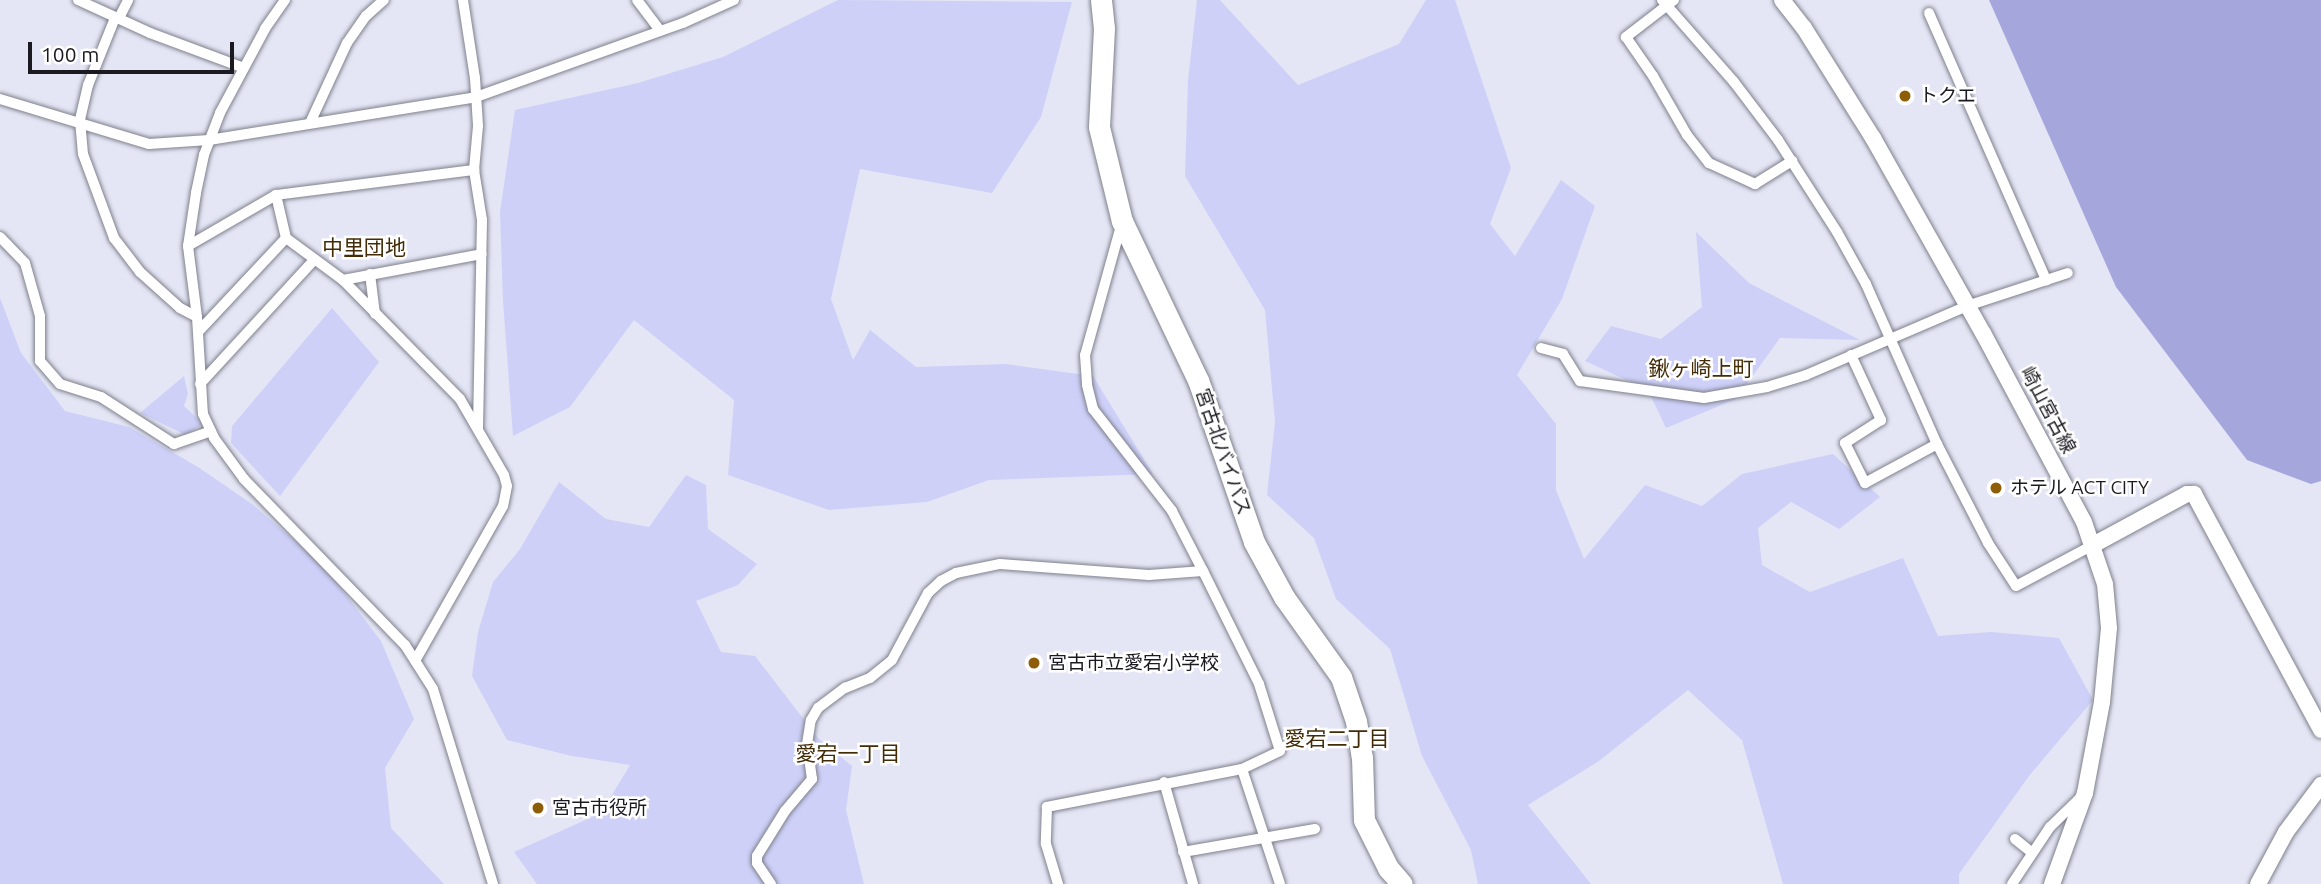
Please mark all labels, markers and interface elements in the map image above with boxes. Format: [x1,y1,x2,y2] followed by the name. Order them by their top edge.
[32,28,238,72] scale bar
[41,42,99,66] text: 100 m
[1919,85,1976,107] place label: トクエ
[1897,88,1913,104] marker: トクエ
[322,234,406,260] district label: 中里団地
[1649,355,1753,381] district label: 鍬ヶ崎上町
[2016,363,2080,457] street label: 崎山宮古線
[1191,385,1255,519] street label: 宮古北バイパス
[2010,477,2149,499] place label: ホテル ACT CITY
[1988,480,2004,496] marker: ホテル ACT CITY
[1048,652,1219,674] place label: 宮古市立愛宕小学校
[1026,655,1042,671] marker: 宮古市立愛宕小学校
[1285,725,1389,751] district label: 愛宕二丁目
[796,740,900,766] district label: 愛宕一丁目
[552,797,647,819] place label: 宮古市役所
[530,800,546,816] marker: 宮古市役所

